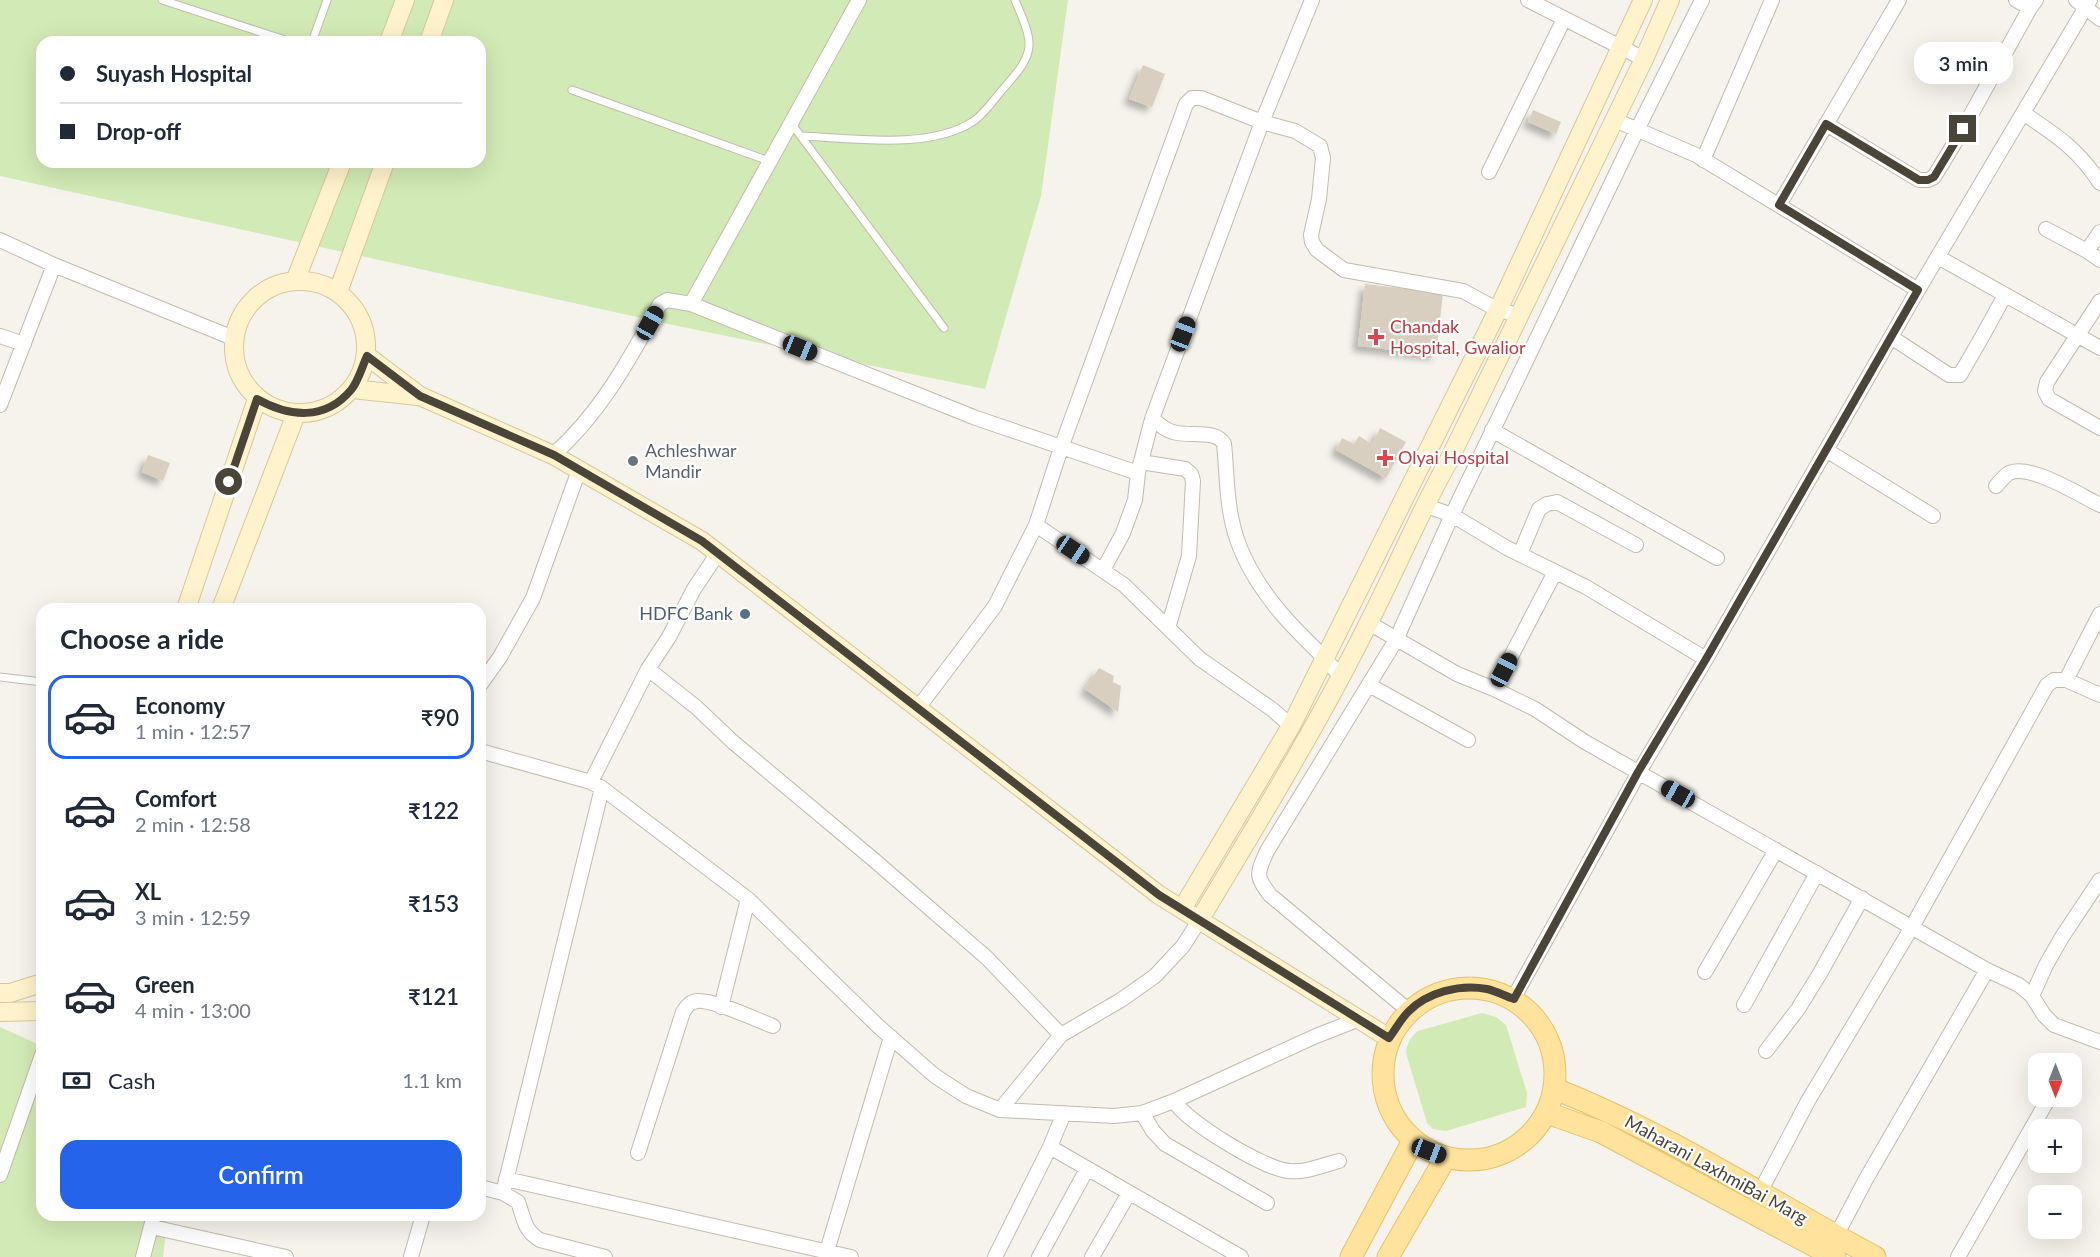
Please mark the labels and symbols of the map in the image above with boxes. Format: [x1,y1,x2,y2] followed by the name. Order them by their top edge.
[1914,42,2012,84] callout: 3 min
[1949,115,1976,142] route end
[633,303,667,343] car
[1168,314,1198,354] car
[1390,315,1526,358] place label: Chandak Hospital, Gwalior
[1367,328,1385,346] marker: Chandak Hospital, Gwalior
[780,333,820,363] car
[645,439,737,482] place label: Achleshwar Mandir
[1398,446,1509,468] place label: Olyai Hospital
[1376,449,1394,467] marker: Olyai Hospital
[626,454,640,468] marker: Achleshwar Mandir
[215,468,242,495] route start
[1053,532,1093,568] car
[639,602,734,624] place label: HDFC Bank
[738,607,752,621] marker: HDFC Bank
[1488,650,1520,690] car
[1658,777,1698,811] car
[2028,1053,2082,1107] north arrow
[1621,1110,1812,1229] street label: Maharani LaxhmiBai Marg
[1409,1136,1449,1166] car

